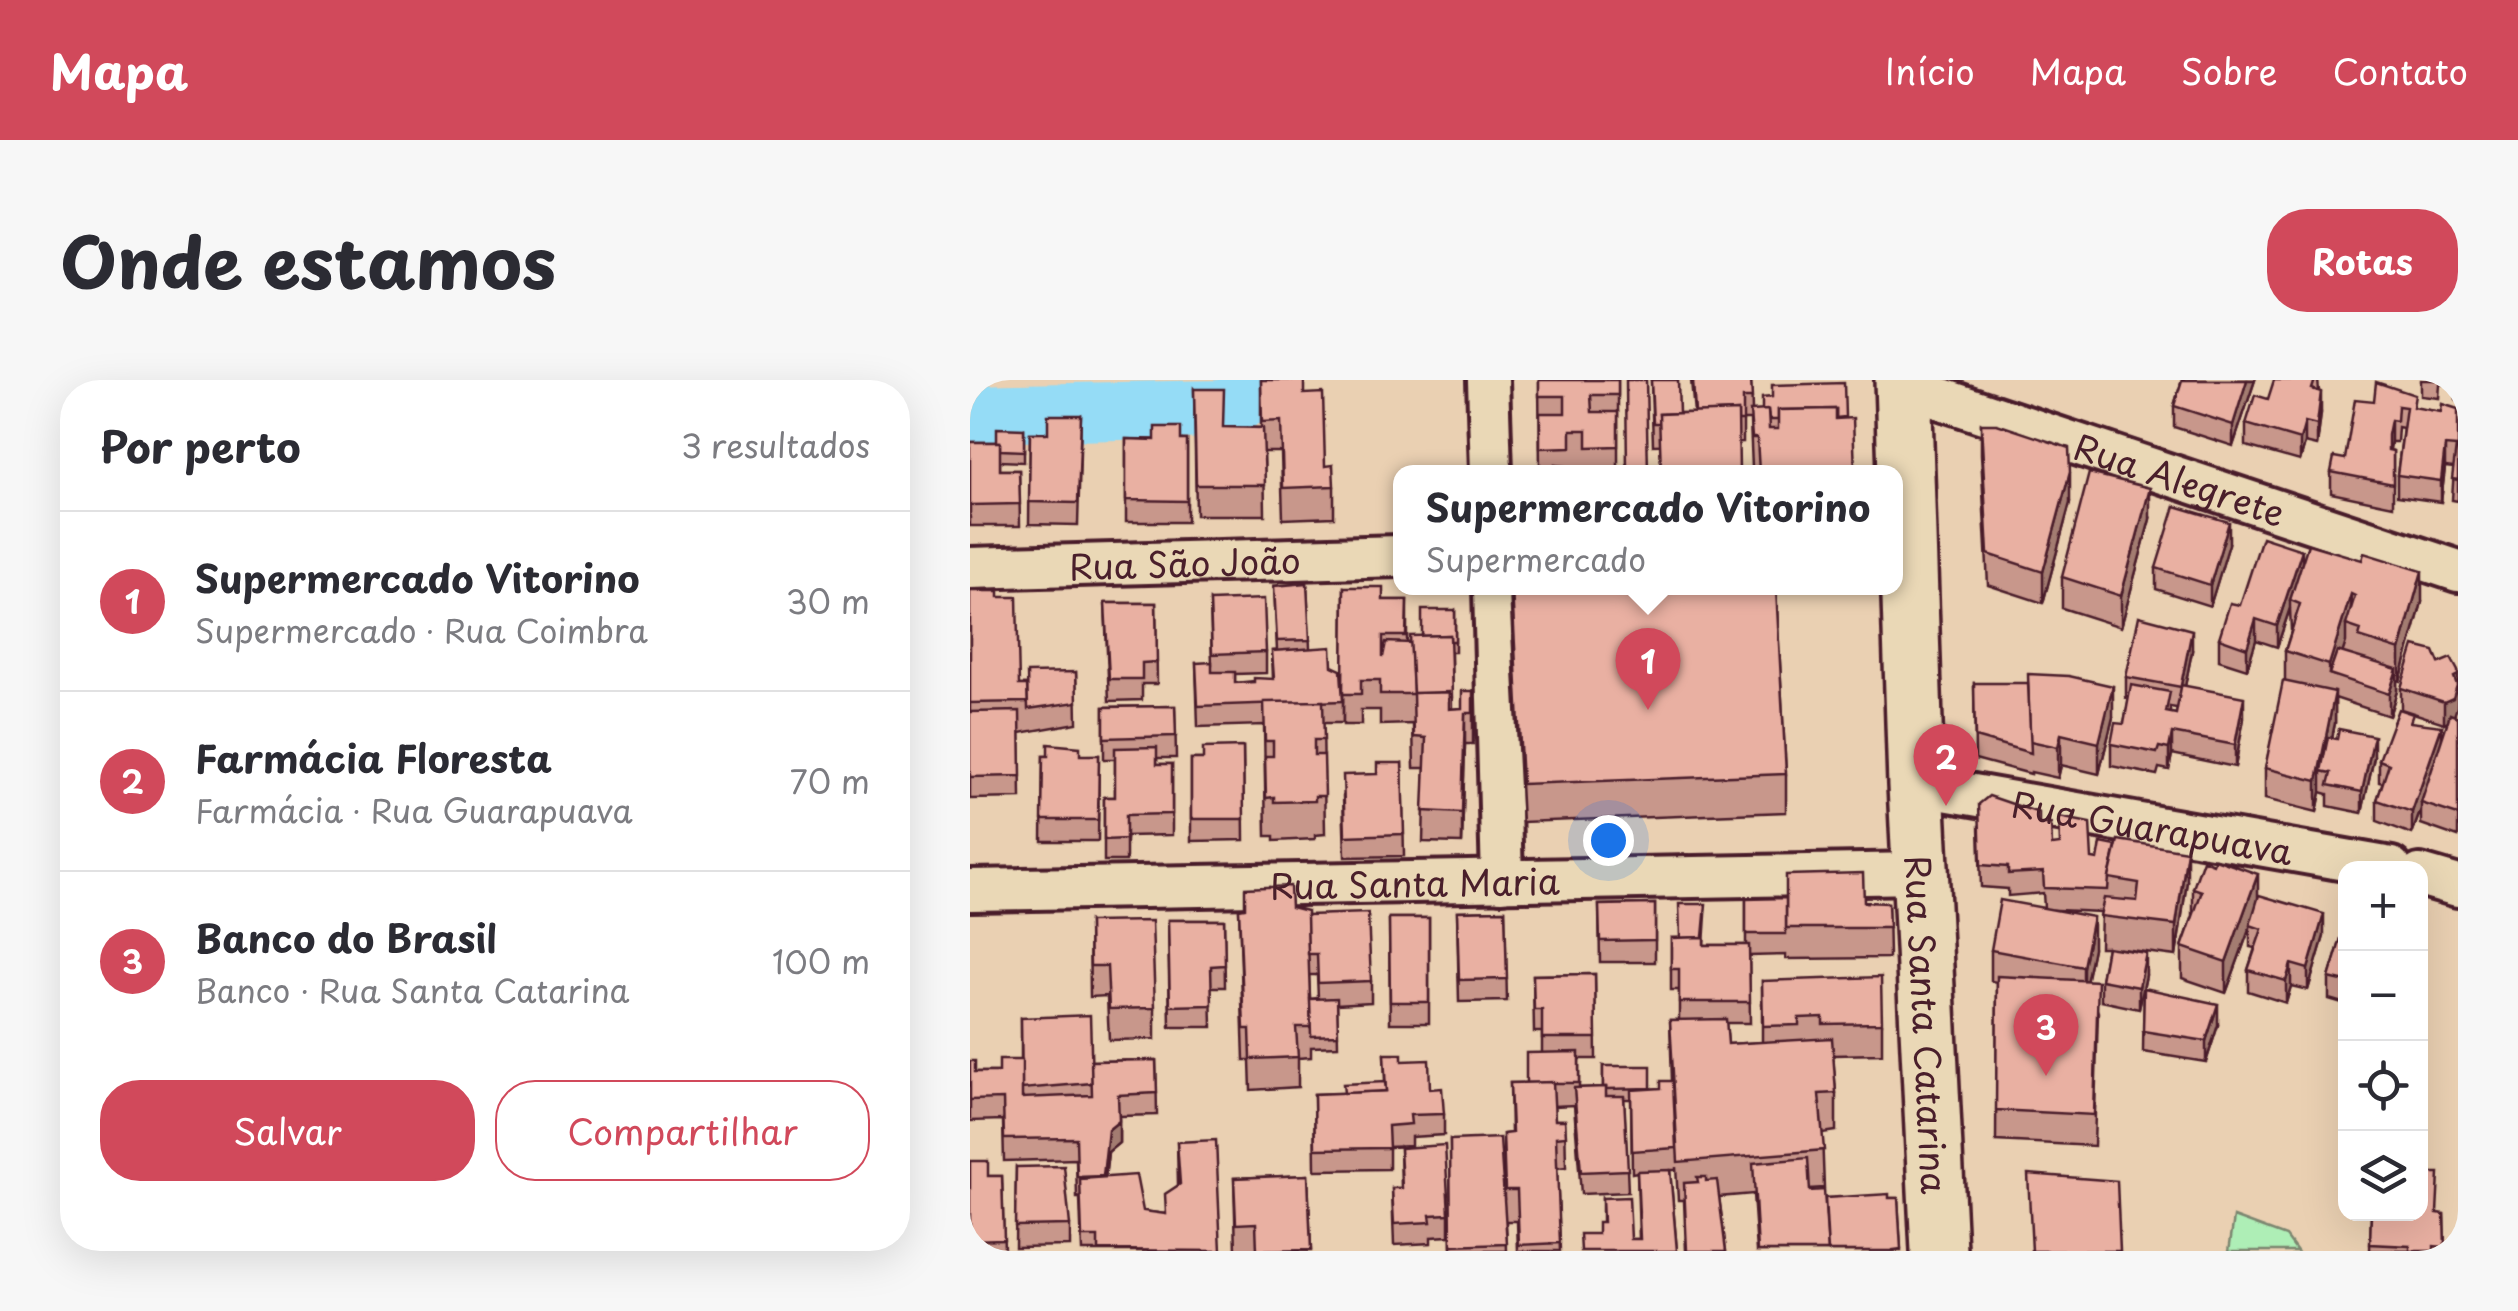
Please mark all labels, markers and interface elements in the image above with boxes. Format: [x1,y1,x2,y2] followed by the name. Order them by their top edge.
[50,34,188,106] text: Mapa
[1885,44,1975,97] text: Início
[2030,44,2126,97] text: Mapa
[2181,44,2278,97] text: Sobre
[2333,44,2468,97] text: Contato
[60,207,556,313] text: Onde estamos
[2267,209,2458,312] button: Rotas
[100,414,301,477] text: Por perto
[2068,418,2292,538] street label: Rua Alegrete
[681,421,870,469] text: 3 resultados
[1393,465,1903,595] popup
[1426,478,1870,535] text: Supermercado Vitorino
[1068,532,1301,592] street label: Rua São João
[1426,535,1646,583] text: Supermercado
[195,549,640,606] text: Supermercado Vitorino
[125,577,140,625] text: 1
[786,577,870,625] text: 30 m
[195,606,648,654] text: Supermercado · Rua Coimbra
[1616,628,1680,710] pin: 1
[1914,724,1978,806] pin: 2
[195,729,552,786] text: Farmácia Floresta
[121,757,144,805] text: 2
[790,757,870,805] text: 70 m
[2008,776,2297,877] street label: Rua Guarapuava
[195,786,633,834] text: Farmácia · Rua Guarapuava
[1583,815,1634,866] your location
[1270,853,1560,911] street label: Rua Santa Maria
[1893,854,1963,1195] street label: Rua Santa Catarina
[2338,861,2428,1221] map controls
[2338,861,2428,951] button: +
[195,909,497,966] text: Banco do Brasil
[122,937,143,985] text: 3
[772,937,870,985] text: 100 m
[2338,951,2428,1041] button: −
[195,966,629,1014] text: Banco · Rua Santa Catarina
[2014,994,2078,1076] pin: 3
[2338,1041,2428,1131] button: locate
[100,1080,475,1181] button: Salvar
[495,1080,870,1181] button: Compartilhar
[2338,1131,2428,1221] button: layers

